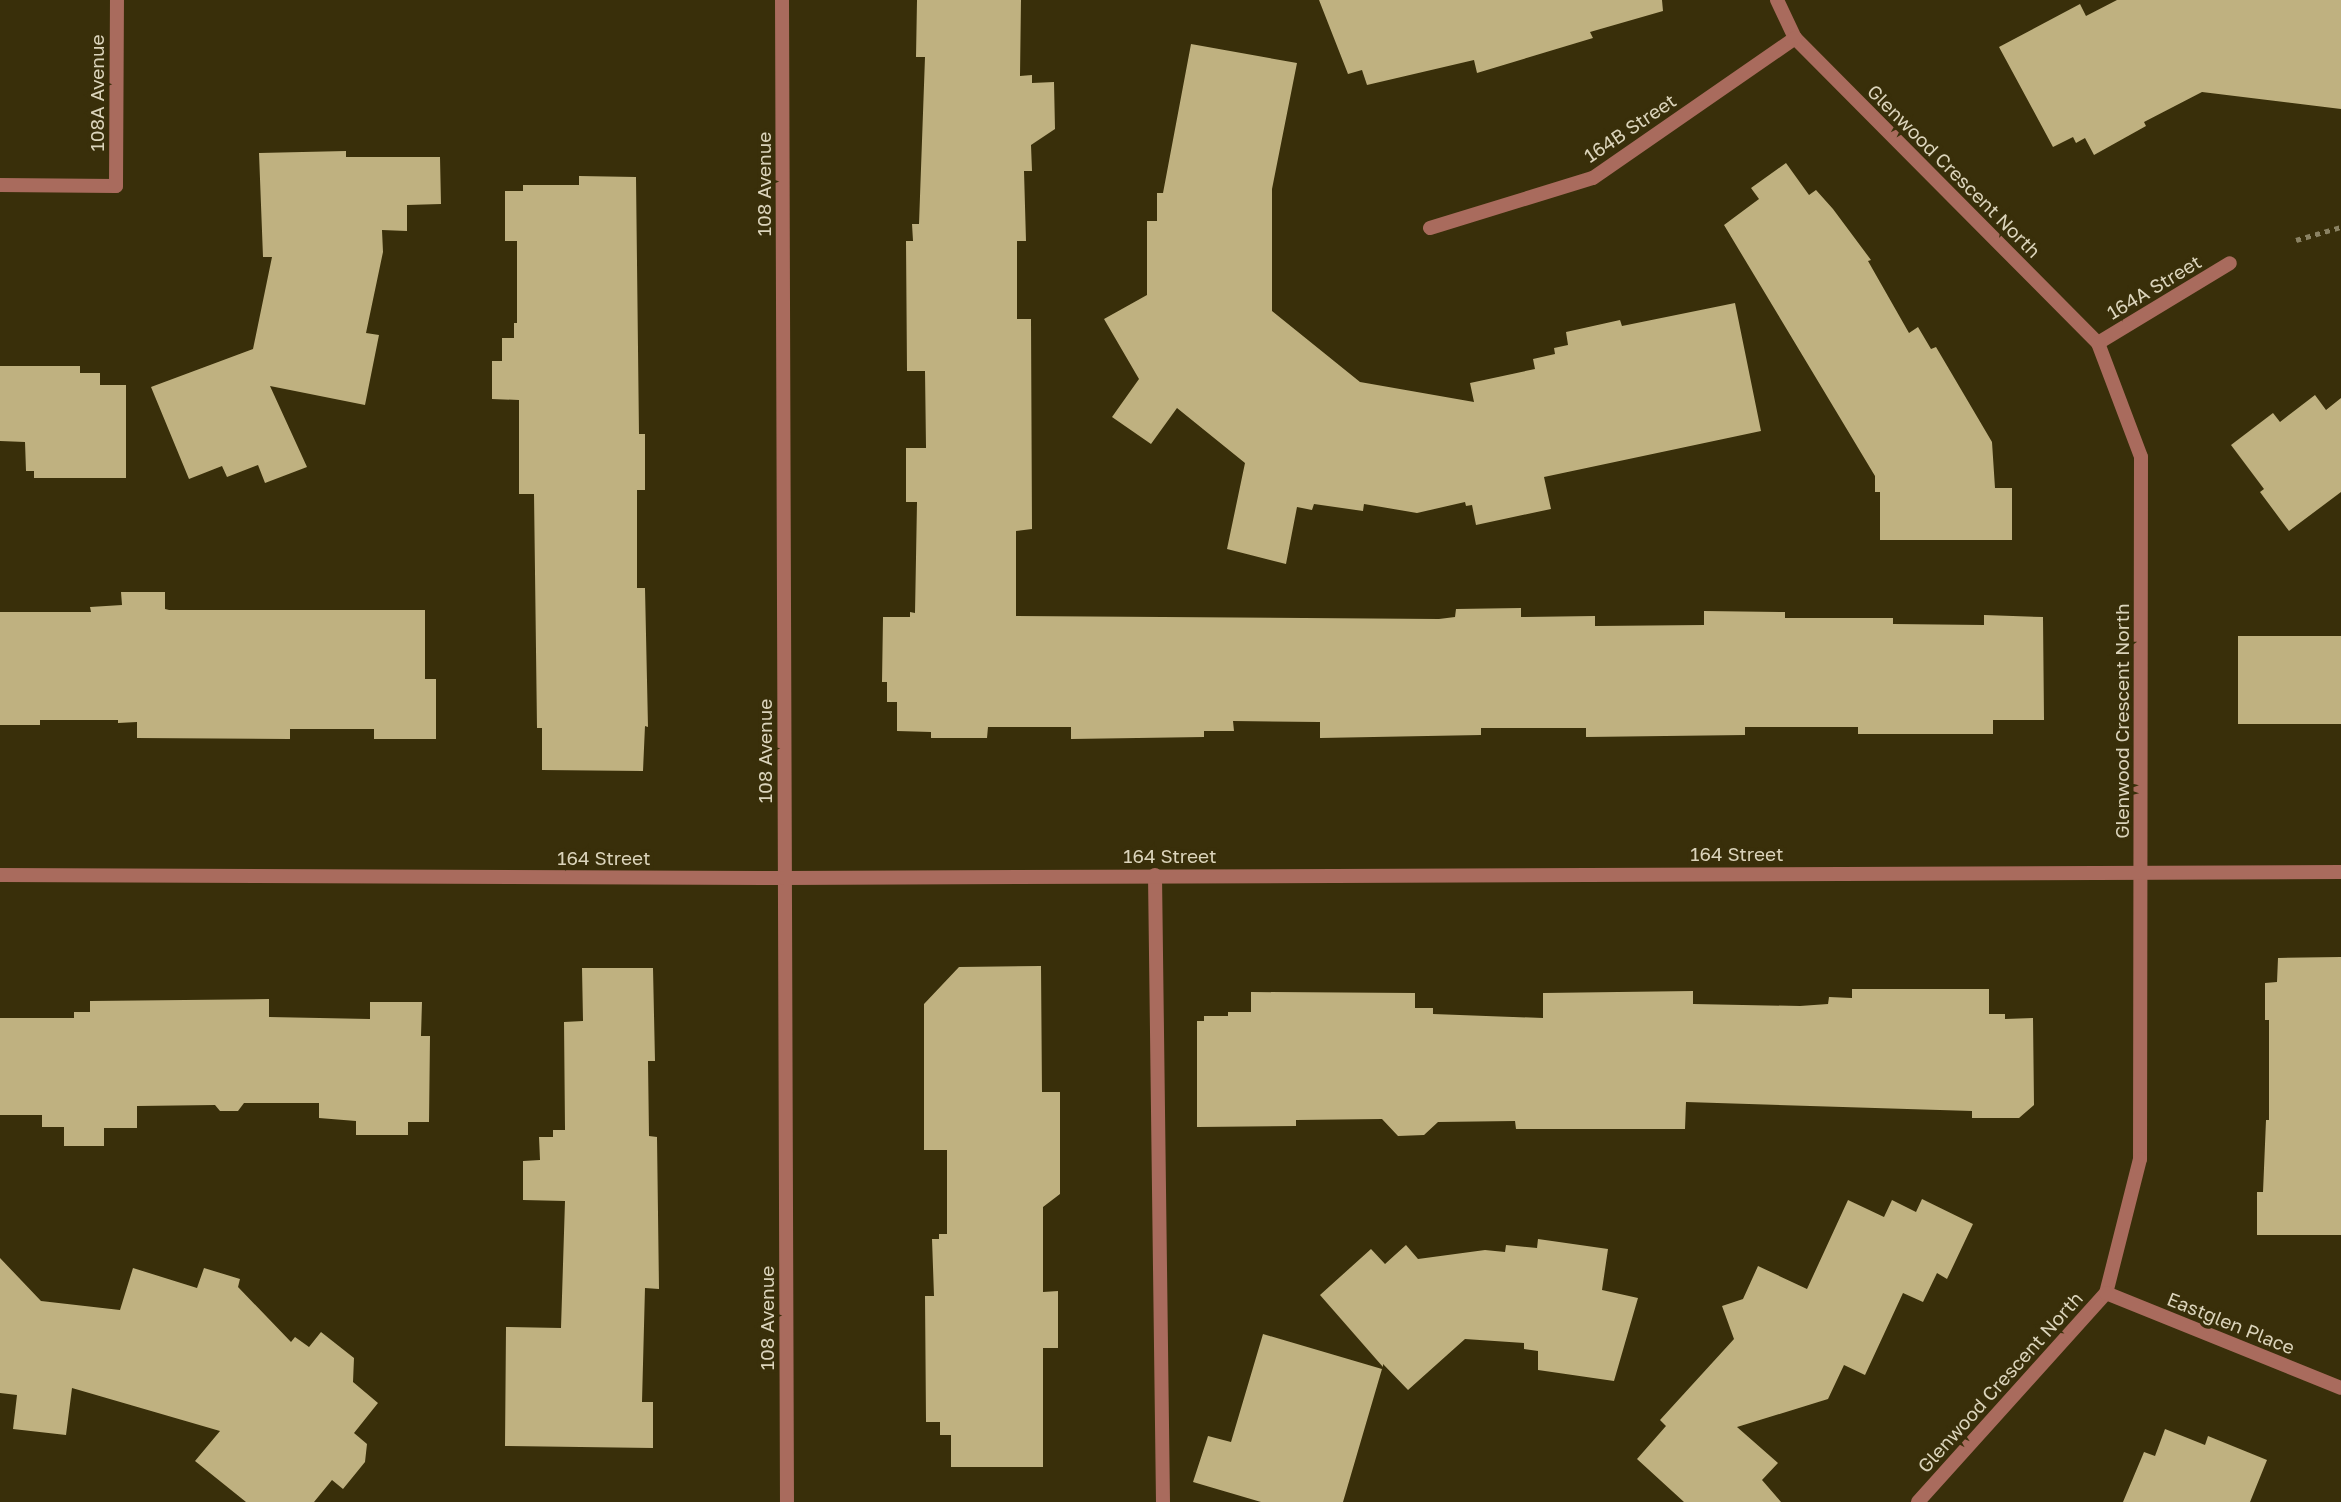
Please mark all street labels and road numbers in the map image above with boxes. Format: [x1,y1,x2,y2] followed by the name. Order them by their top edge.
[86,34,108,152] street label: 108A Avenue
[1863,80,2045,262] street label: Glenwood Crescent North
[1580,89,1680,167] street label: 164B Street
[753,132,775,236] street label: 108 Avenue
[2103,250,2205,324] street label: 164A Street
[2111,603,2133,839] street label: Glenwood Crescent North
[754,699,776,803] street label: 108 Avenue
[1690,843,1784,865] street label: 164 Street
[1123,845,1217,867] street label: 164 Street
[557,847,651,869] street label: 164 Street
[756,1266,778,1370] street label: 108 Avenue
[1913,1287,2087,1477] street label: Glenwood Crescent North
[2164,1287,2298,1359] street label: Eastglen Place

